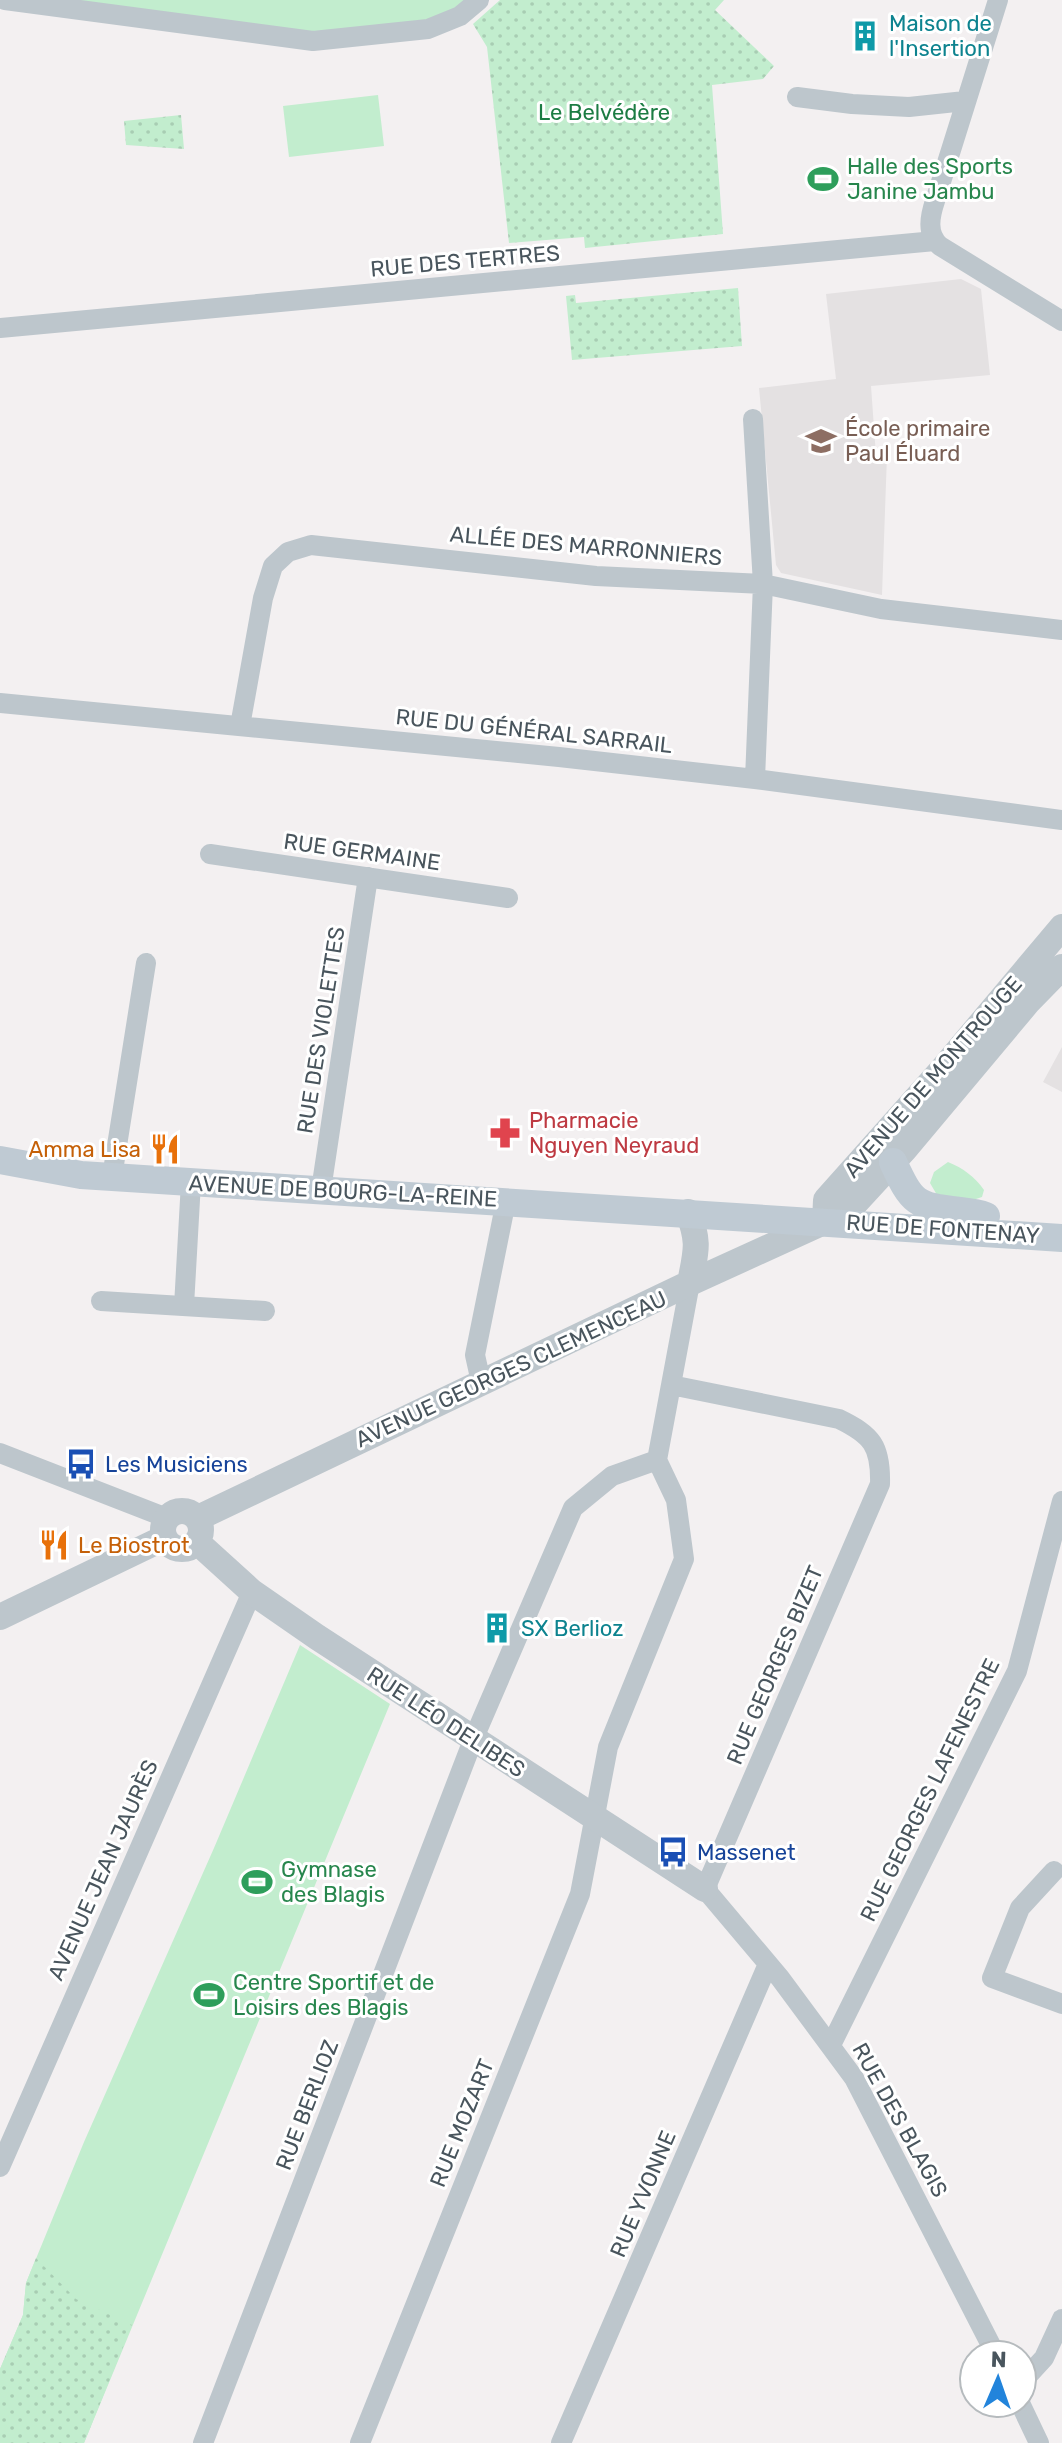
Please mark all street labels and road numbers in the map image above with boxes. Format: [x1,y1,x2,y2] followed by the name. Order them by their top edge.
[369,239,561,283] street label: RUE DES TERTRES
[449,521,723,571] street label: ALLÉE DES MARRONNIERS
[394,703,674,759] street label: RUE DU GÉNÉRAL SARRAIL
[282,828,442,876] street label: RUE GERMAINE
[291,925,351,1135] street label: RUE DES VIOLETTES
[838,971,1028,1183] street label: AVENUE DE MONTROUGE
[188,1169,498,1213] street label: AVENUE DE BOURG-LA-REINE
[845,1209,1041,1249] street label: RUE DE FONTENAY
[351,1285,671,1453] street label: AVENUE GEORGES CLEMENCEAU
[721,1561,829,1768] street label: RUE GEORGES BIZET
[854,1654,1006,1926] street label: RUE GEORGES LAFENESTRE
[362,1661,530,1783] street label: RUE LÉO DELIBES
[42,1756,164,1984] street label: AVENUE JEAN JAURÈS
[270,2036,344,2174] street label: RUE BERLIOZ
[846,2038,954,2202] street label: RUE DES BLAGIS
[424,2055,500,2191] street label: RUE MOZART
[604,2127,682,2261] street label: RUE YVONNE

